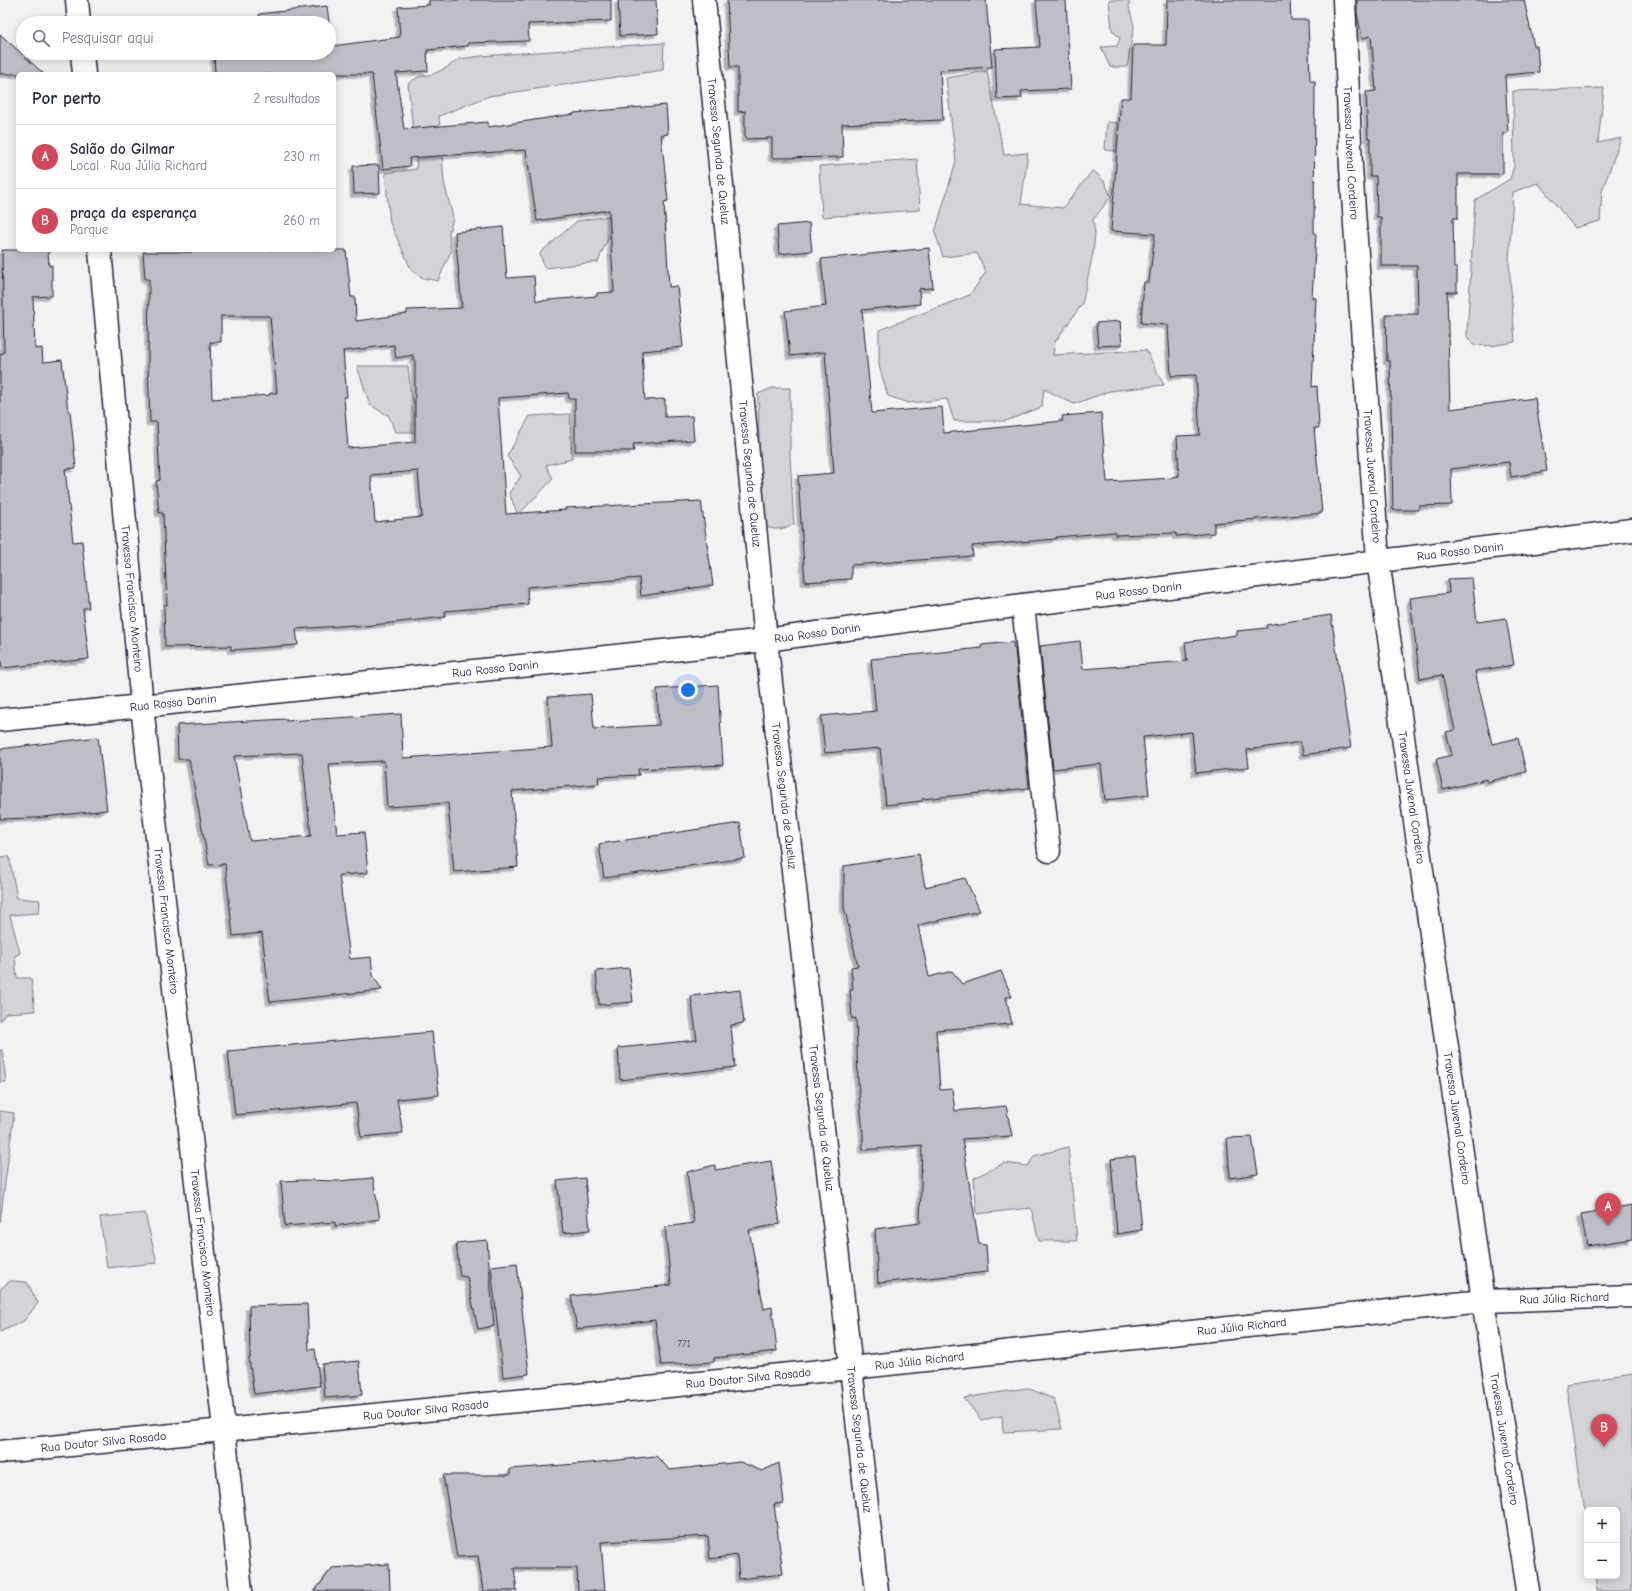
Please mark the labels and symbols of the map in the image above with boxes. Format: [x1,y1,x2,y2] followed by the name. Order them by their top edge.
[705,77,733,226] street label: Travessa Segunda de Queluz
[1341,86,1362,220] street label: Travessa Juvenal Cordeiro
[736,400,764,549] street label: Travessa Segunda de Queluz
[1361,409,1384,544] street label: Travessa Juvenal Cordeiro
[118,524,146,673] street label: Travessa Francisco Monteiro
[1416,539,1504,563] street label: Rua Rosso Danin
[1095,579,1183,603] street label: Rua Rosso Danin
[773,620,861,646] street label: Rua Rosso Danin
[451,657,539,680] street label: Rua Rosso Danin
[678,680,698,700] your location
[129,691,217,714] street label: Rua Rosso Danin
[769,722,800,871] street label: Travessa Segunda de Queluz
[1395,730,1428,865] street label: Travessa Juvenal Cordeiro
[151,846,182,995] street label: Travessa Francisco Monteiro
[806,1044,837,1193] street label: Travessa Segunda de Queluz
[1441,1051,1473,1186] street label: Travessa Juvenal Cordeiro
[188,1168,218,1317] street label: Travessa Francisco Monteiro
[1595,1193,1621,1226] pin: A
[1519,1290,1609,1307] street label: Rua Júlia Richard
[1196,1315,1287,1338] street label: Rua Júlia Richard
[677,1338,691,1350] house number: 771
[874,1349,965,1372] street label: Rua Júlia Richard
[685,1365,812,1391] street label: Rua Doutor Silva Rosado
[844,1366,875,1514] street label: Travessa Segunda de Queluz
[1487,1372,1522,1506] street label: Travessa Juvenal Cordeiro
[363,1397,489,1423] street label: Rua Doutor Silva Rosado
[1591,1414,1617,1447] pin: B
[40,1429,167,1455] street label: Rua Doutor Silva Rosado

